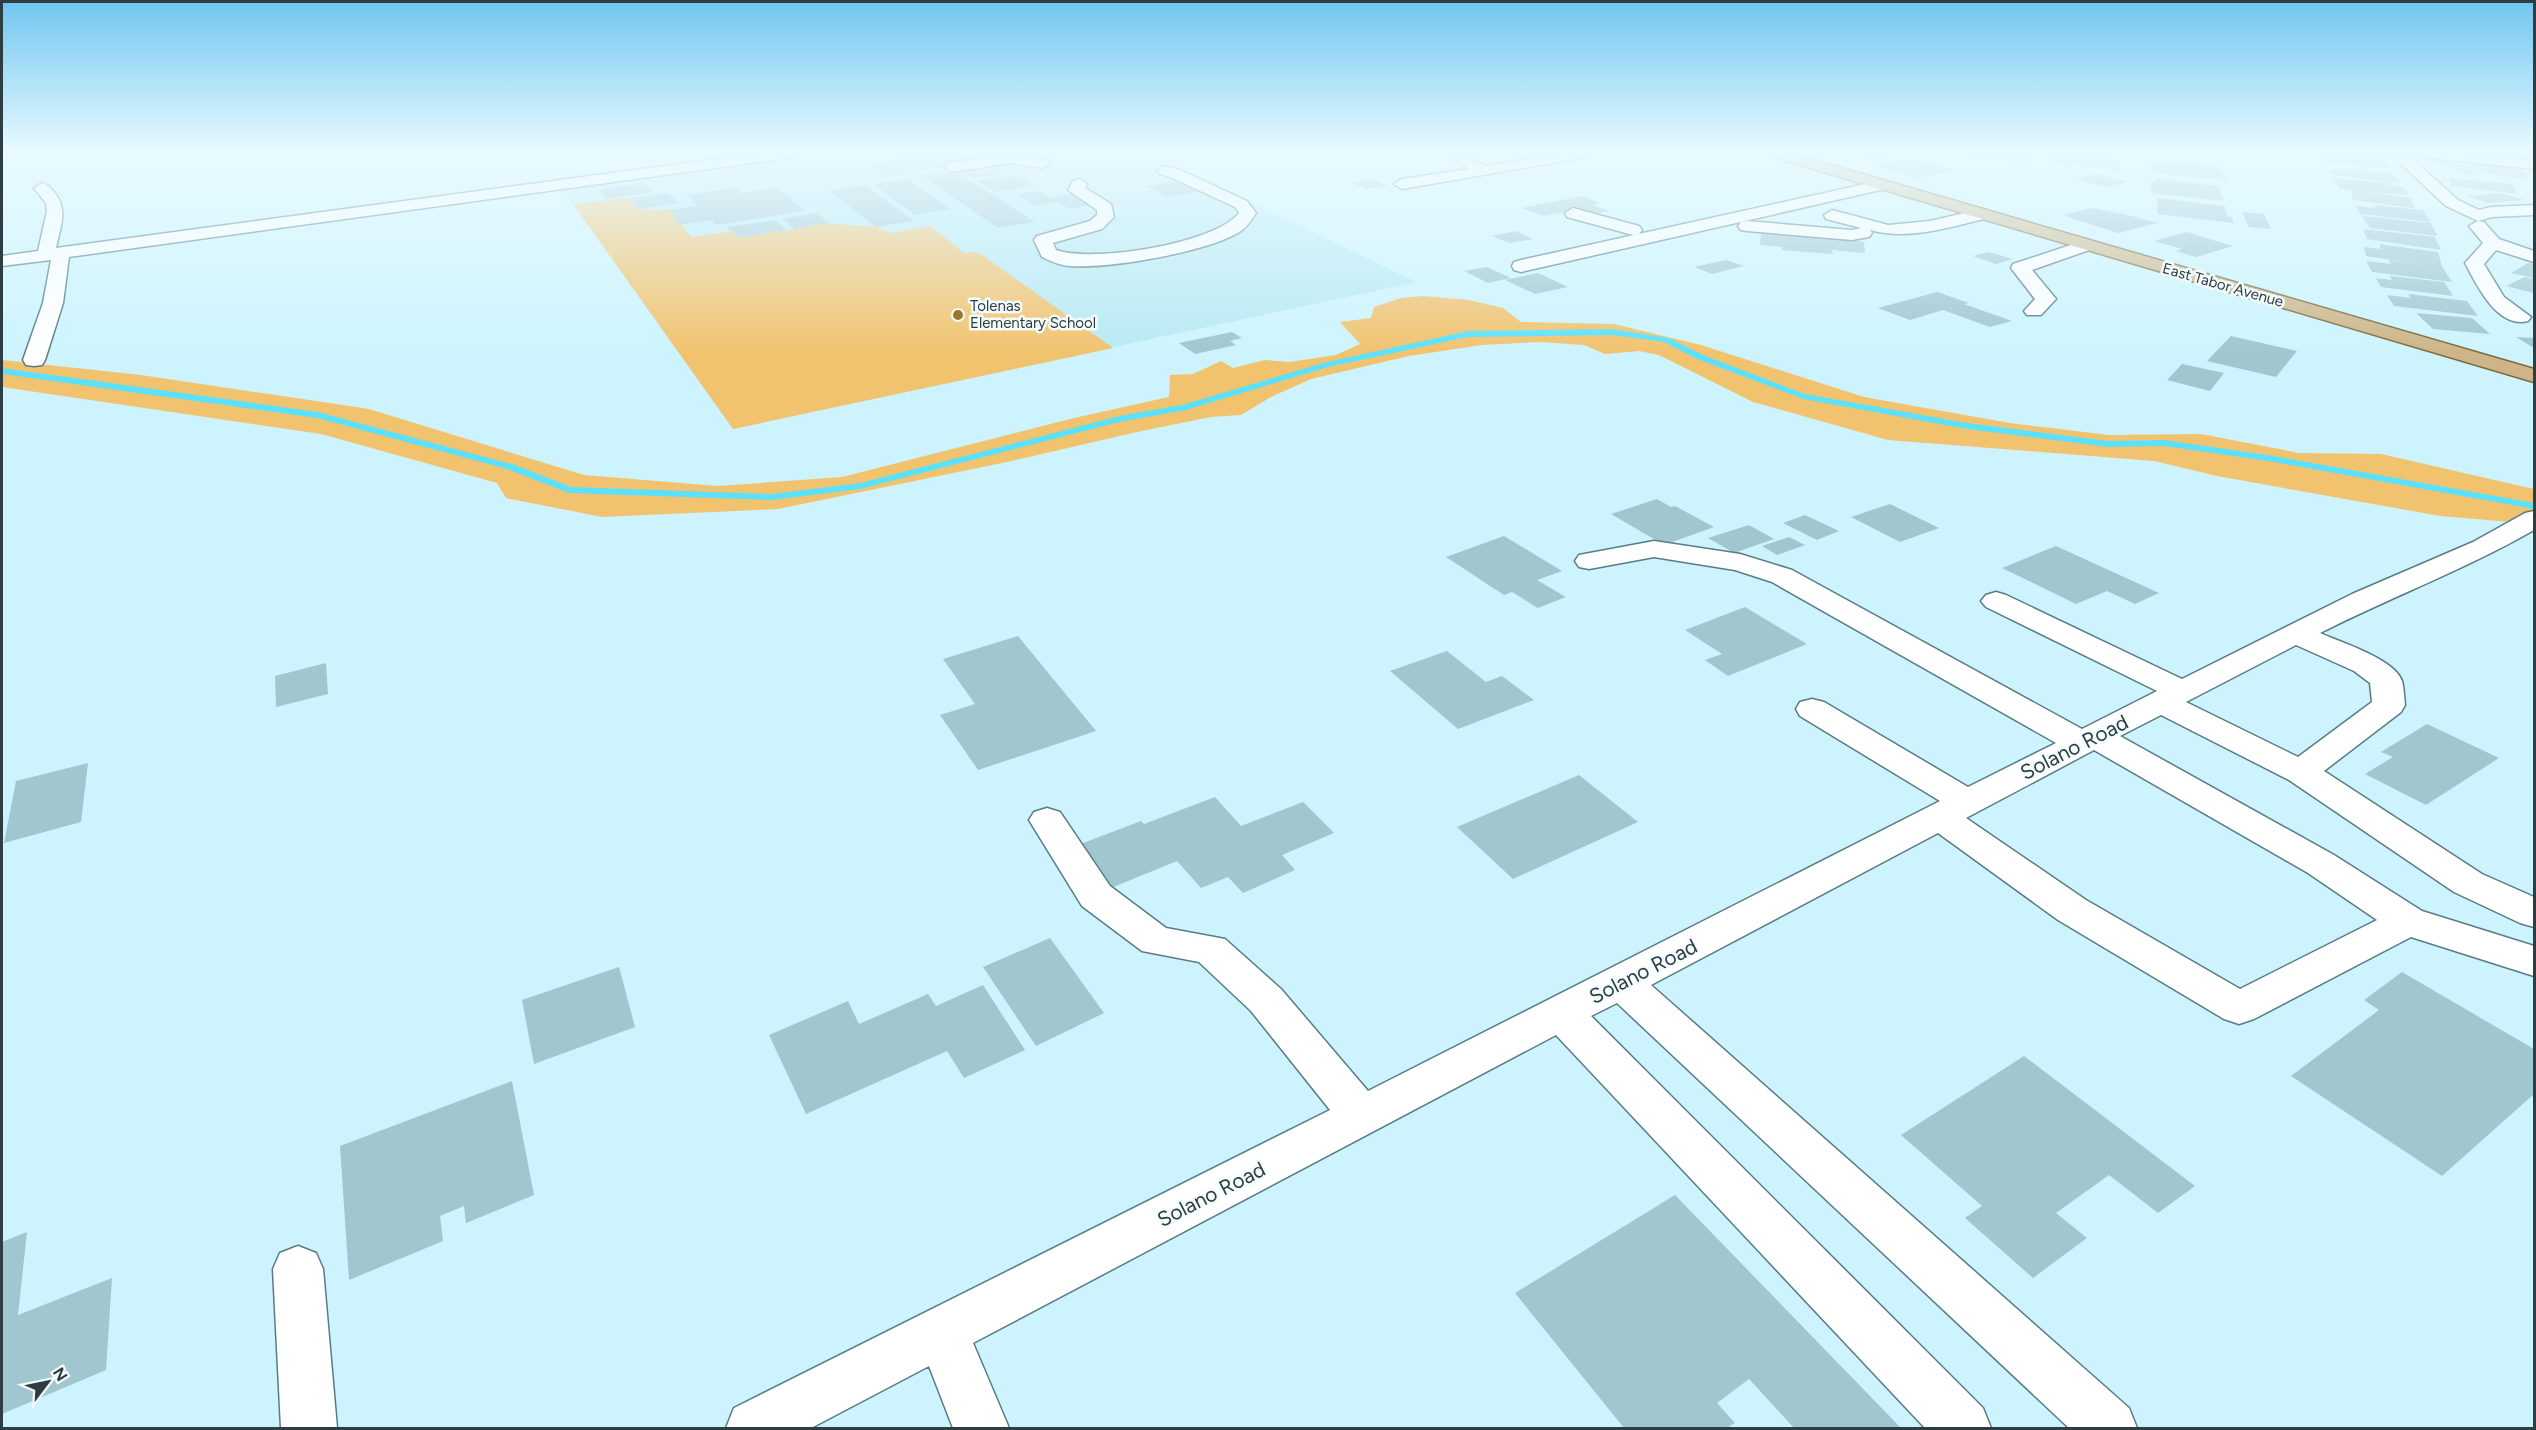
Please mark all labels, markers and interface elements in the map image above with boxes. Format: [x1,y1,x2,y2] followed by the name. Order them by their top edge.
[2160,259,2286,311] street label: East Tabor Avenue
[970,297,1096,332] place label: Tolenas Elementary School
[951,308,965,322] marker: Tolenas Elementary School
[2016,709,2132,785] street label: Solano Road
[1585,933,1701,1009] street label: Solano Road
[1153,1156,1269,1232] street label: Solano Road
[18,1352,78,1412] north arrow
[49,1364,72,1385] text: N

